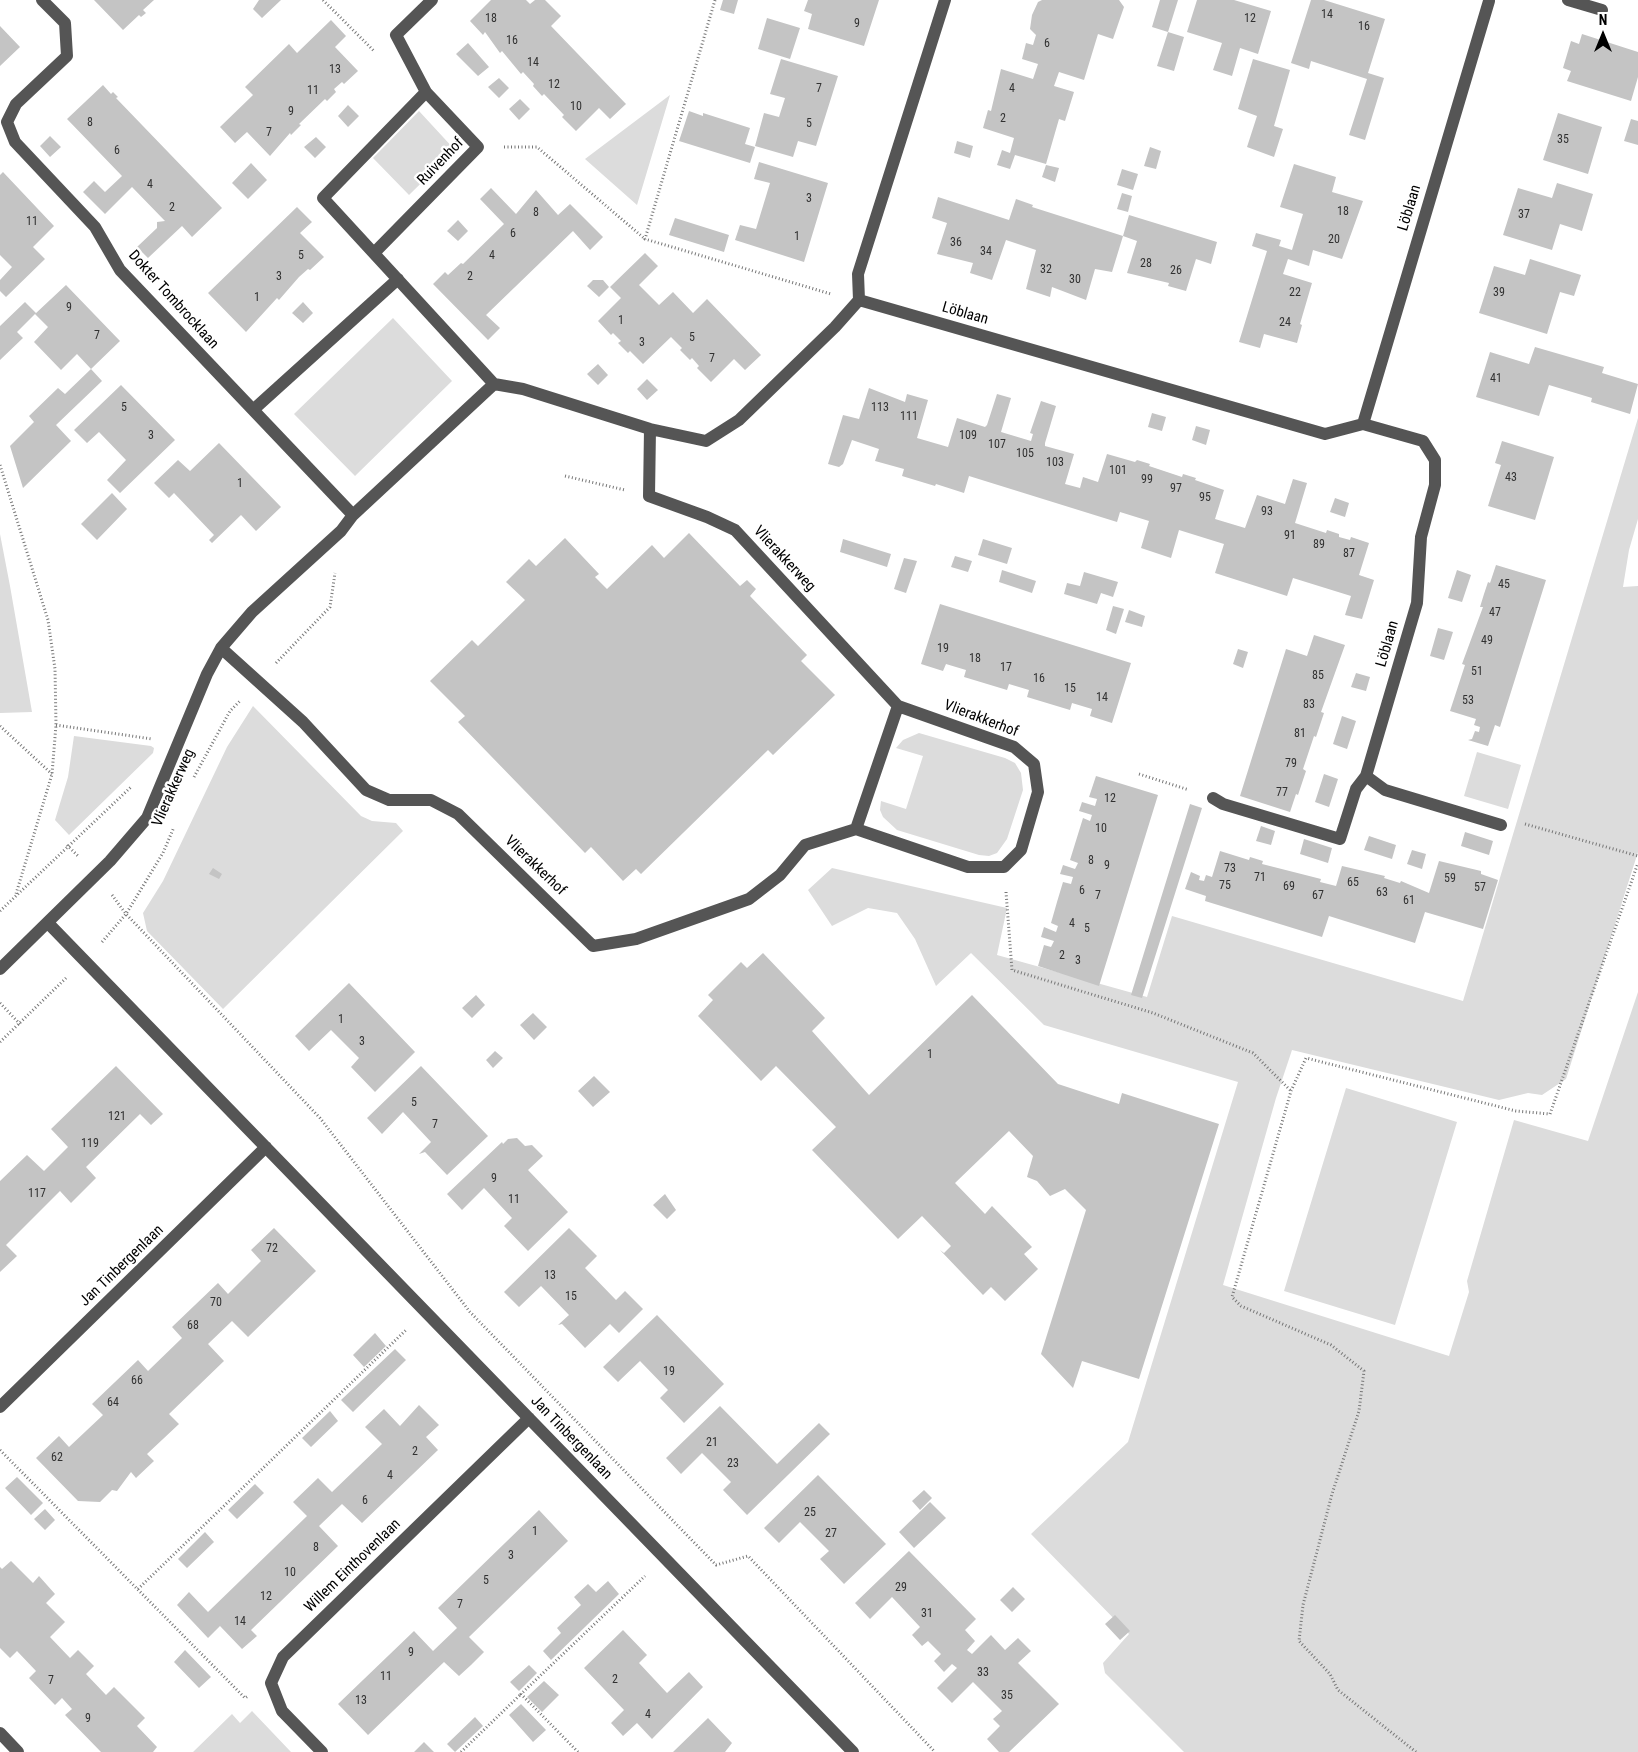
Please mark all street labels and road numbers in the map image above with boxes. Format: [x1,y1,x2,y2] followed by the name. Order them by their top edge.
[414,135,468,189] street label: Ruivenhof
[1395,183,1425,233] street label: Löblaan
[124,247,222,353] street label: Dokter Tombrocklaan
[940,299,990,329] street label: Löblaan
[749,522,819,596] street label: Vlierakkerweg
[1373,619,1403,669] street label: Löblaan
[941,697,1021,741] street label: Vlierakkerhof
[149,746,199,830] street label: Vlierakkerweg
[501,832,569,900] street label: Vlierakkerhof
[76,1222,168,1310] street label: Jan Tinbergenlaan
[527,1392,615,1484] street label: Jan Tinbergenlaan
[301,1516,405,1616] street label: Willem Einthovenlaan

